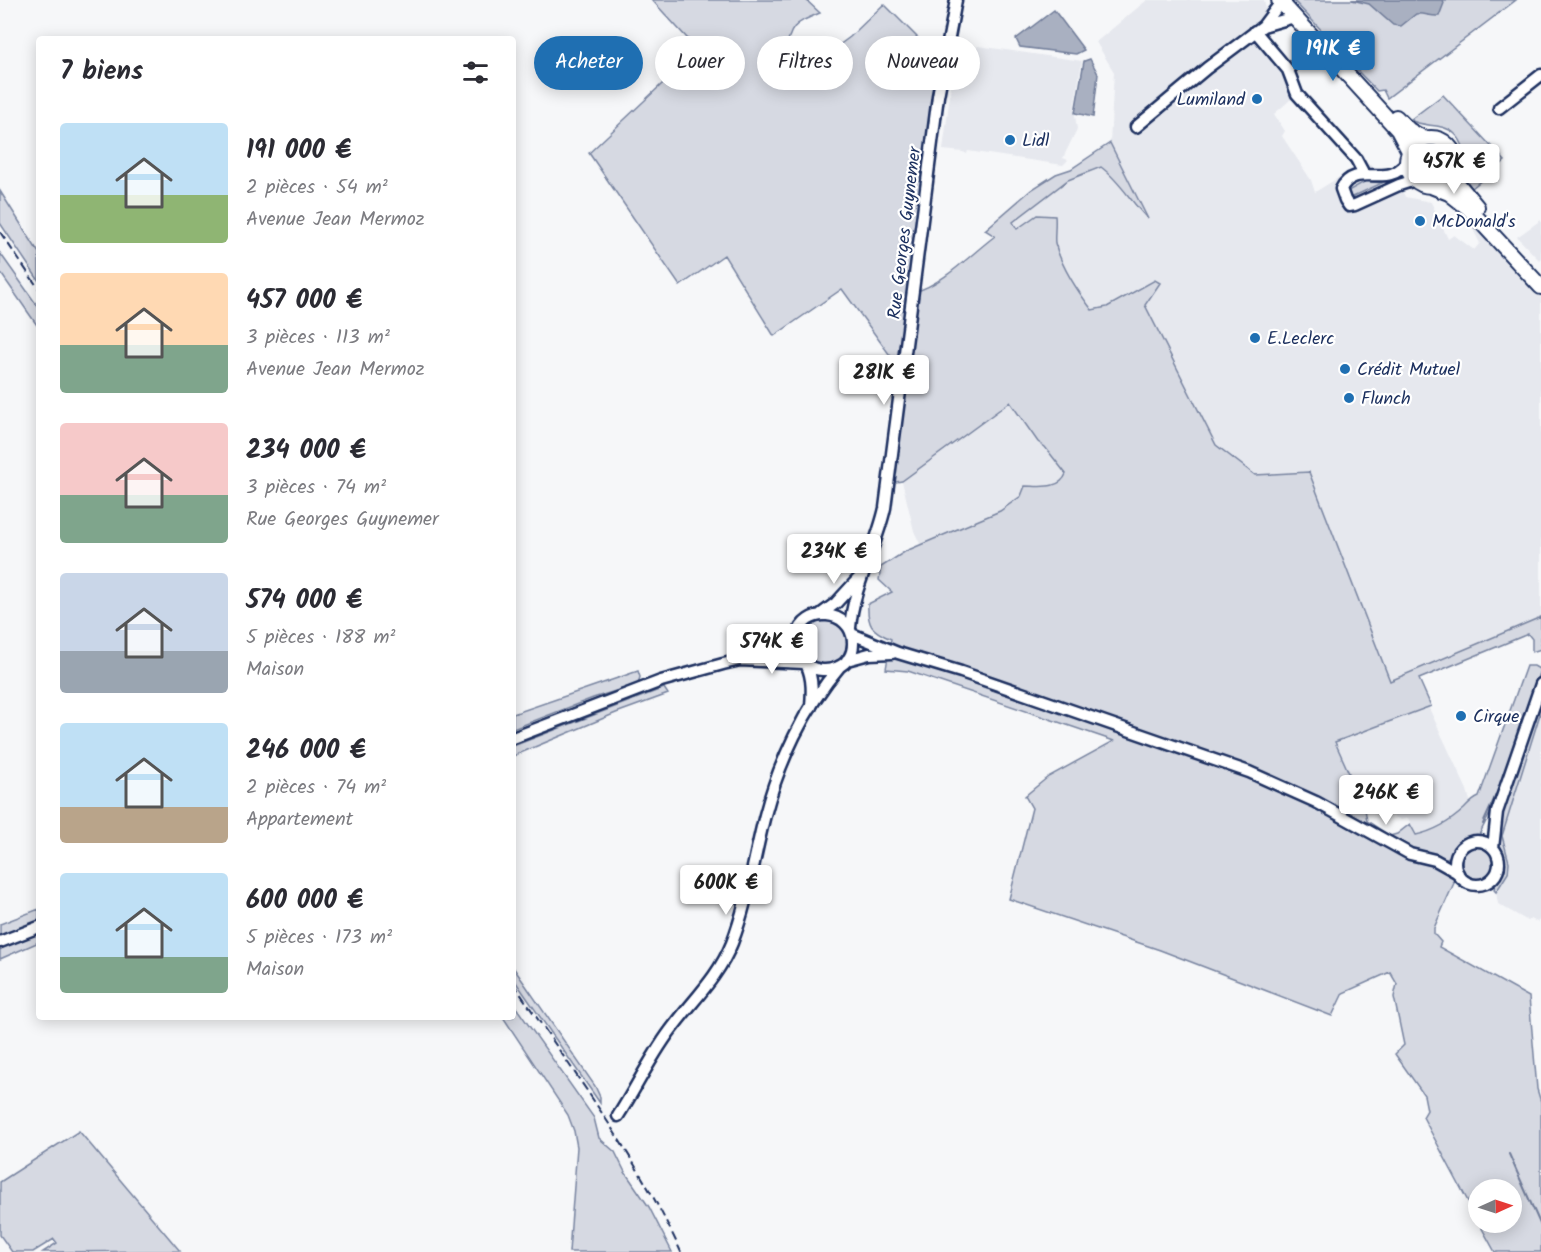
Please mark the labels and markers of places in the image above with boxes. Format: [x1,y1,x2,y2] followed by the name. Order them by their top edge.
[1284,31,1382,82] pin: 191K €
[1176,86,1246,115] place label: Lumiland
[1250,92,1264,106] marker: Lumiland
[1022,127,1050,156] place label: Lidl
[1003,133,1017,147] marker: Lidl
[1405,144,1503,195] pin: 457K €
[1432,208,1516,237] place label: McDonald's
[1413,214,1427,228] marker: McDonald's
[1267,325,1334,354] place label: E.Leclerc
[1248,331,1262,345] marker: E.Leclerc
[835,355,933,406] pin: 281K €
[1357,356,1461,385] place label: Crédit Mutuel
[1338,362,1352,376] marker: Crédit Mutuel
[1361,385,1411,414] place label: Flunch
[1342,391,1356,405] marker: Flunch
[785,534,883,585] pin: 234K €
[723,624,821,675] pin: 574K €
[1473,703,1519,732] place label: Cirque
[1454,709,1468,723] marker: Cirque
[1337,775,1435,826] pin: 246K €
[677,865,775,916] pin: 600K €

